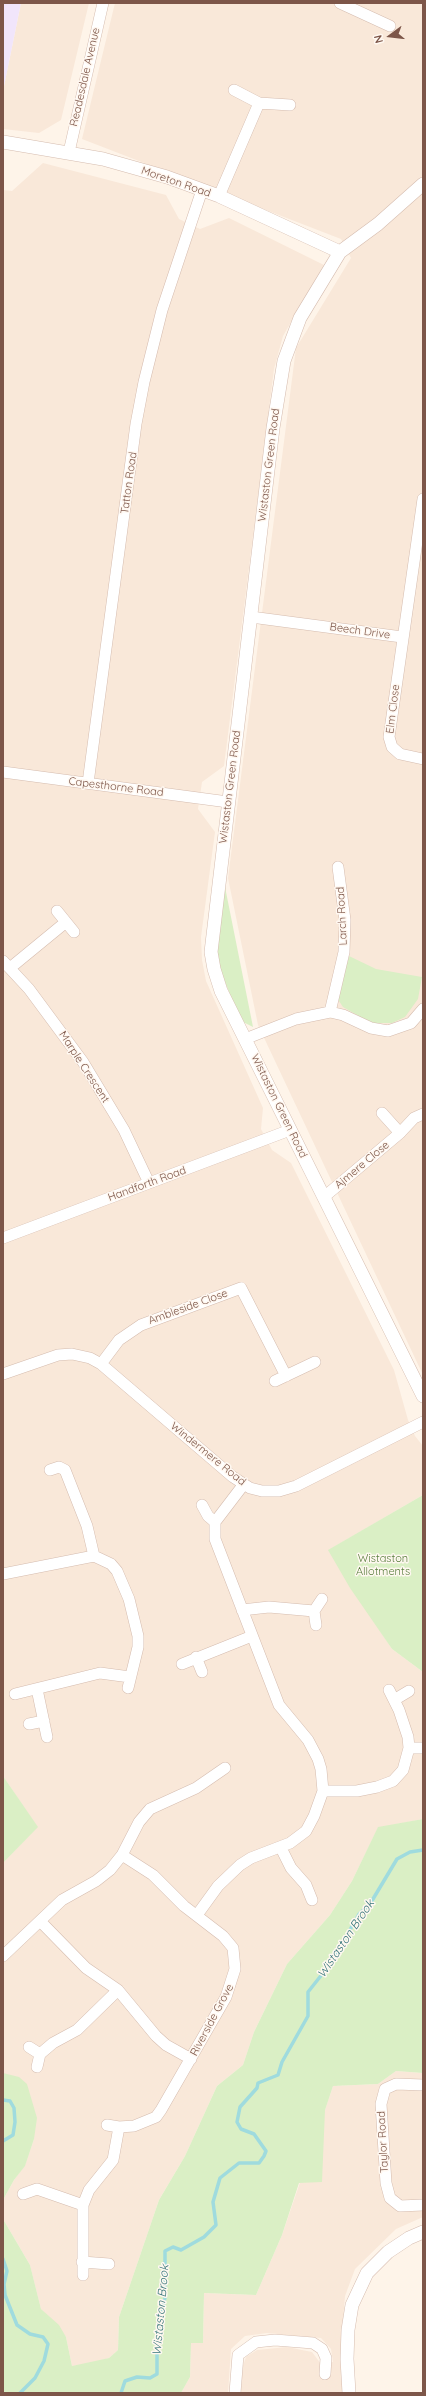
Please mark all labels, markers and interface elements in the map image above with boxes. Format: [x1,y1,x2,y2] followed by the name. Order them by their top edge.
[370,16,410,56] north arrow
[67,26,103,128] street label: Readesdale Avenue
[371,33,386,45] text: N
[139,164,213,200] street label: Moreton Road
[255,408,283,522] street label: Wistaston Green Road
[118,451,140,515] street label: Tatton Road
[329,620,391,642] street label: Beech Drive
[383,684,403,734] street label: Elm Close
[216,730,244,844] street label: Wistaston Green Road
[68,775,164,799] street label: Capesthorne Road
[334,886,350,946] street label: Larch Road
[56,1029,112,1105] street label: Marple Crescent
[248,1052,310,1160] street label: Wistaston Green Road
[332,1138,392,1192] street label: Ajmere Close
[106,1164,188,1204] street label: Handforth Road
[147,1287,229,1327] street label: Ambleside Close
[168,1420,248,1488] street label: Windermere Road
[356,1552,410,1578] park label: Wistaston Allotments
[315,1897,377,1981] water label: Wistaston Brook
[188,1982,236,2058] street label: Riverside Grove
[375,2111,391,2173] street label: Taylor Road
[150,2264,172,2356] water label: Wistaston Brook

